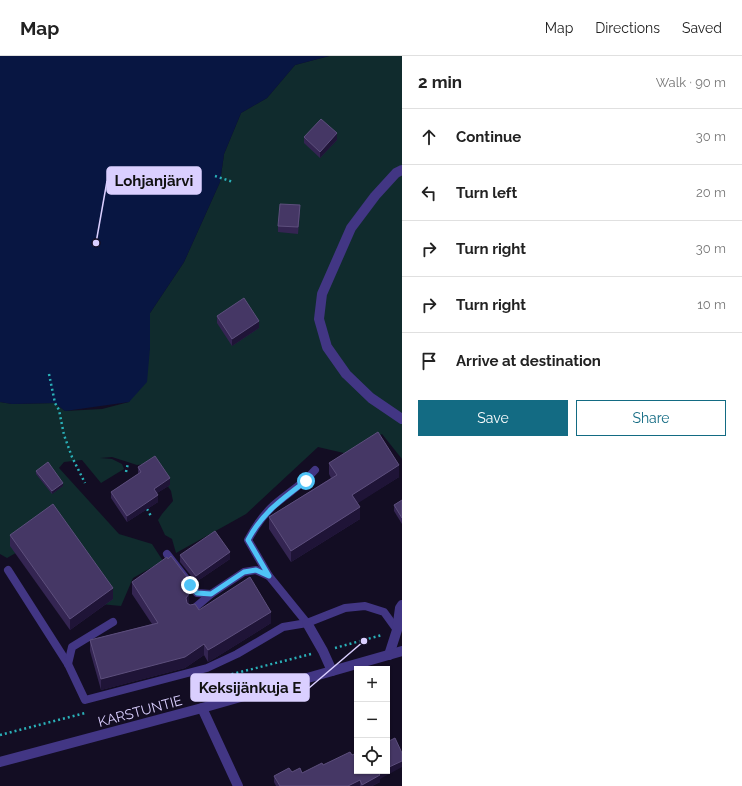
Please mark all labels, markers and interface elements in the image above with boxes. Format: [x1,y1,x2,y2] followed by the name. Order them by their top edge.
[20,17,59,39] text: Map
[545,20,573,36] text: Map
[595,20,660,36] text: Directions
[682,20,722,36] text: Saved
[418,72,462,92] text: 2 min
[656,75,726,90] text: Walk · 90 m
[418,126,440,148] icon: ahead
[456,128,521,146] text: Continue
[696,129,726,144] text: 30 m
[107,167,201,194] callout: Lohjanjärvi
[115,172,193,190] text: Lohjanjärvi
[418,182,440,204] icon: left
[456,184,517,202] text: Turn left
[696,185,726,200] text: 20 m
[418,238,440,260] icon: right
[456,240,526,258] text: Turn right
[696,241,726,256] text: 30 m
[418,294,440,316] icon: right
[456,296,526,314] text: Turn right
[697,297,726,312] text: 10 m
[418,350,440,372] icon: arrive
[456,352,601,370] text: Arrive at destination
[418,400,568,436] button: Save
[576,400,726,436] button: Share
[297,472,315,490] route start
[181,576,199,594] route end
[354,666,390,774] map controls
[354,666,390,702] button: +
[191,674,309,701] callout: Keksijänkuja E
[199,679,301,697] text: Keksijänkuja E
[96,692,184,730] street label: KARSTUNTIE
[354,702,390,738] button: −
[354,738,390,774] button: locate

